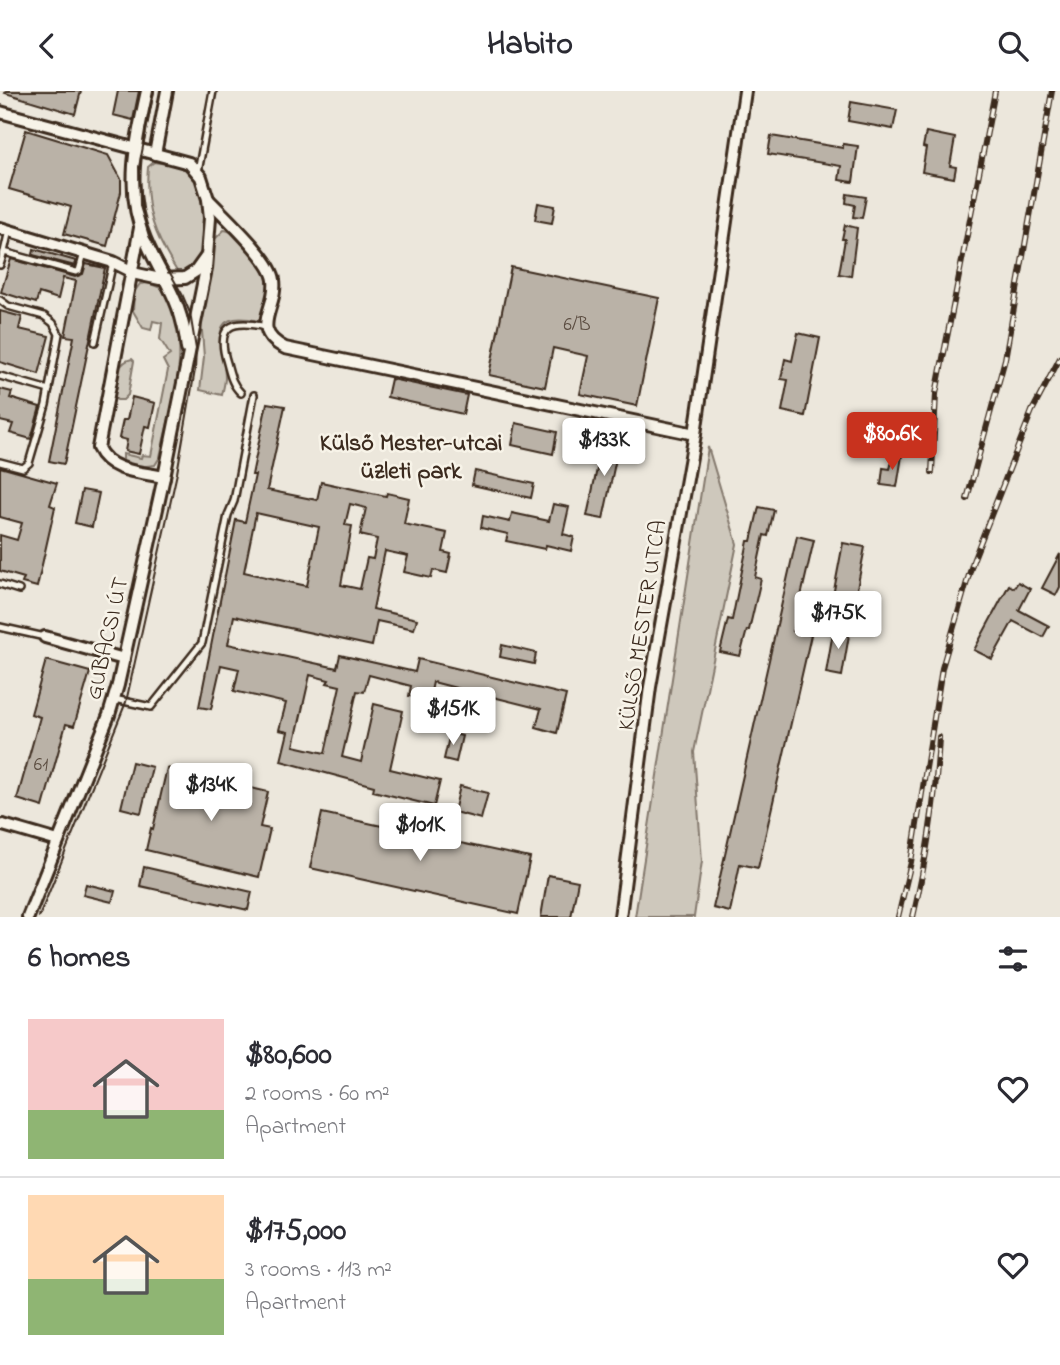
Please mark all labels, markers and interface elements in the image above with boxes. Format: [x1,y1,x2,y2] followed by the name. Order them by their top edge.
[487,22,573,69] text: Habito
[28,27,66,65] icon: back
[994,27,1032,65] icon: search
[563,312,591,339] house number: 6/B
[835,413,949,472] pin: $80.6K
[863,418,921,451] text: $80.6K
[555,419,653,478] pin: $133K
[578,424,630,457] text: $133K
[320,427,502,490] district label: Külső Mester-utcai üzleti park
[611,518,676,733] street label: KÜLSŐ MESTER UTCA
[78,574,139,703] street label: GUBACSI ÚT
[789,591,887,651] pin: $175K
[810,597,866,630] text: $175K
[404,687,502,747] pin: $151K
[427,693,479,726] text: $151K
[34,752,48,779] house number: 61
[162,763,260,823] pin: $134K
[185,769,237,802] text: $134K
[371,803,469,863] pin: $101K
[395,809,445,842] text: $101K
[28,937,131,981] text: 6 homes
[994,940,1032,978] icon: filters
[245,1034,332,1078] text: $80,600
[84,1047,168,1131] icon: home
[994,1070,1032,1108] icon: heart
[245,1078,390,1111] text: 2 rooms · 60 m²
[245,1111,346,1144] text: Apartment
[245,1210,346,1254] text: $175,000
[84,1223,168,1307] icon: home
[994,1246,1032,1284] icon: heart
[245,1254,392,1287] text: 3 rooms · 113 m²
[245,1287,346,1320] text: Apartment

